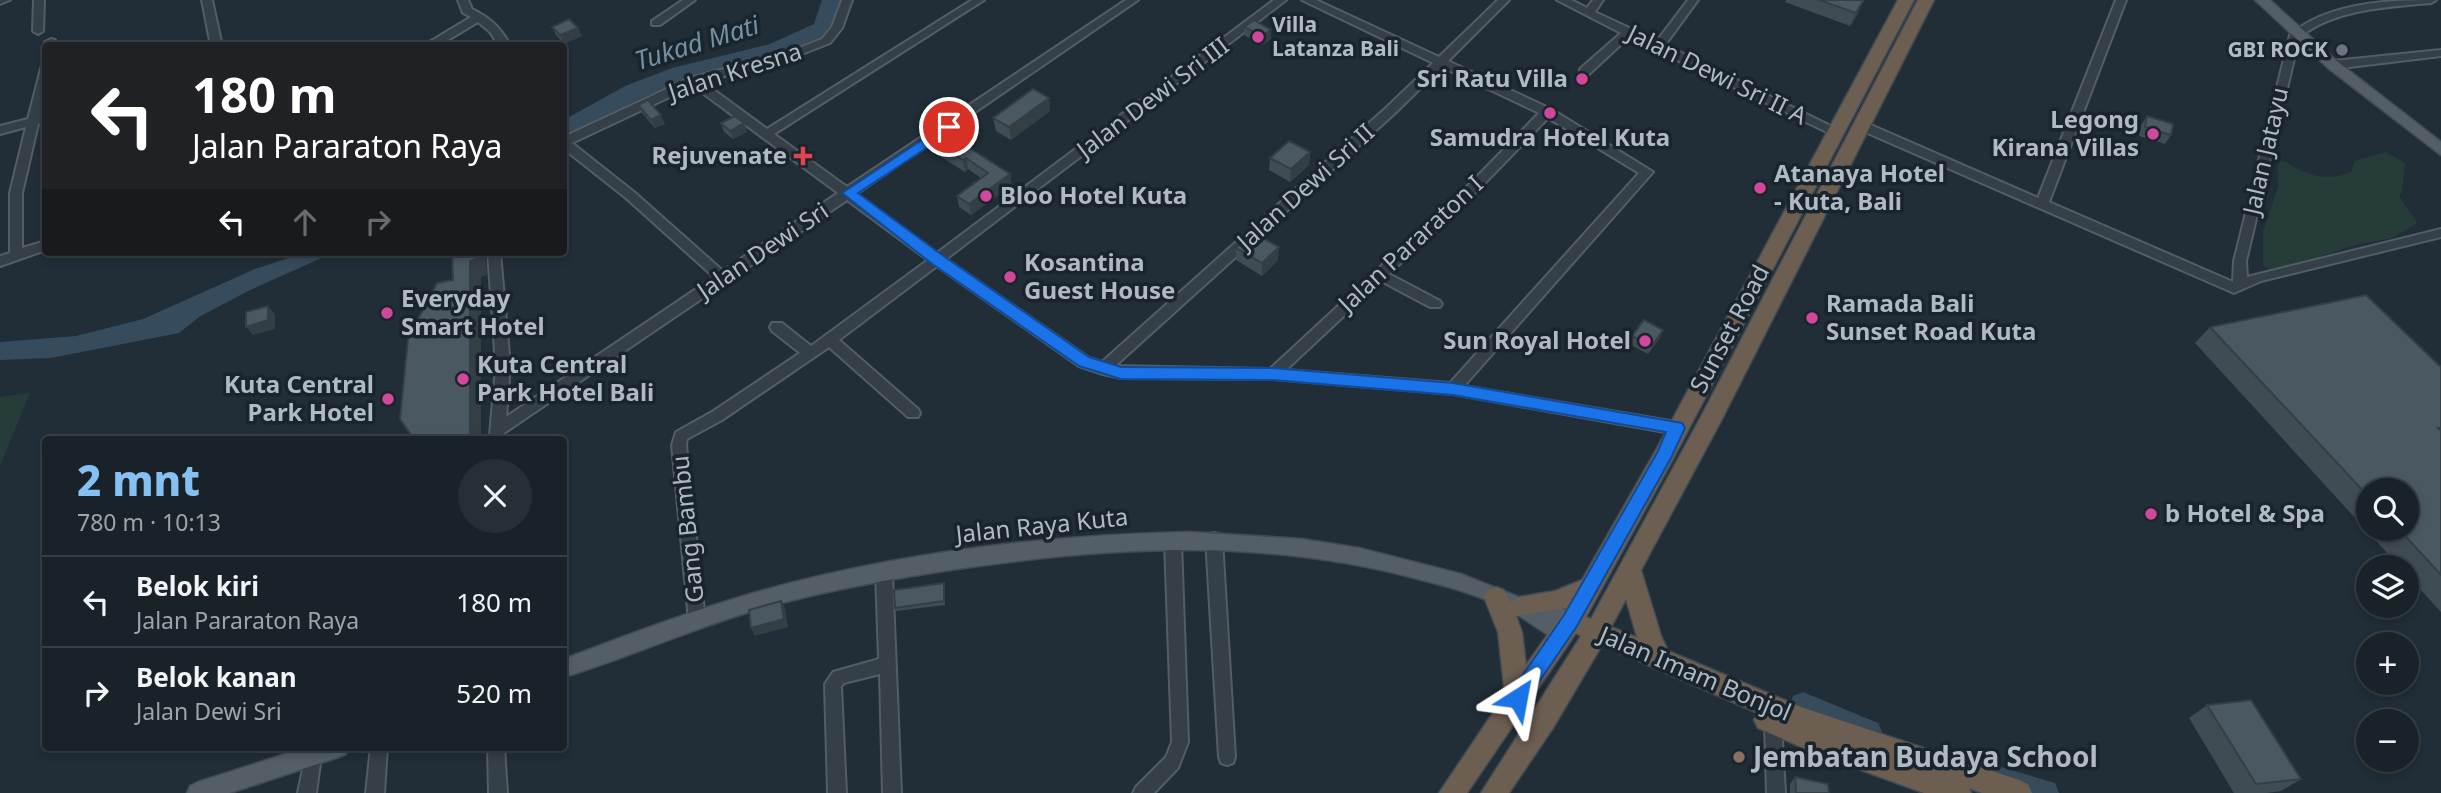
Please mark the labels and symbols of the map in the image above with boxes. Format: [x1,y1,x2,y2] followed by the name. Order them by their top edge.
[630,6,765,78] water label: Tukad Mati
[1272,10,1399,62] place label: Villa Latanza Bali
[1621,15,1814,132] street label: Jalan Dewi Sri II A
[1068,29,1235,166] street label: Jalan Dewi Sri III
[1250,29,1266,45] marker: Villa Latanza Bali
[662,34,805,108] street label: Jalan Kresna
[2227,35,2328,63] place label: GBI ROCK
[2334,42,2350,58] marker: GBI ROCK
[1417,61,1568,94] place label: Sri Ratu Villa
[1574,71,1590,87] marker: Sri Ratu Villa
[2233,84,2295,220] street label: Jalan Jatayu
[919,97,979,157] pin
[1992,102,2139,163] place label: Legong Kirana Villas
[1542,105,1558,121] marker: Samudra Hotel Kuta
[1228,115,1381,258] street label: Jalan Dewi Sri II
[1430,120,1670,153] place label: Samudra Hotel Kuta
[2145,126,2161,142] marker: Legong Kirana Villas
[651,138,787,171] place label: Rejuvenate
[793,146,813,166] marker: Rejuvenate
[1774,156,1945,217] place label: Atanaya Hotel - Kuta, Bali
[1329,167,1490,320] street label: Jalan Pararaton I
[1000,178,1187,211] place label: Bloo Hotel Kuta
[1752,180,1768,196] marker: Atanaya Hotel - Kuta, Bali
[978,188,994,204] marker: Bloo Hotel Kuta
[688,194,834,307] street label: Jalan Dewi Sri
[1024,245,1175,306] place label: Kosantina Guest House
[1681,259,1776,398] street label: Sunset Road
[1002,269,1018,285] marker: Kosantina Guest House
[401,281,545,342] place label: Everyday Smart Hotel
[1826,286,2036,347] place label: Ramada Bali Sunset Road Kuta
[379,305,395,321] marker: Everyday Smart Hotel
[1804,310,1820,326] marker: Ramada Bali Sunset Road Kuta
[1443,323,1631,356] place label: Sun Royal Hotel
[1637,333,1653,349] marker: Sun Royal Hotel
[477,347,654,408] place label: Kuta Central Park Hotel Bali
[224,367,374,428] place label: Kuta Central Park Hotel
[455,371,471,387] marker: Kuta Central Park Hotel Bali
[380,391,396,407] marker: Kuta Central Park Hotel
[662,454,711,604] street label: Gang Bambu
[2165,496,2325,529] place label: b Hotel & Spa
[952,499,1130,550] street label: Jalan Raya Kuta
[2143,506,2159,522] marker: b Hotel & Spa
[1593,617,1797,728] street label: Jalan Imam Bonjol
[1481,661,1555,735] position arrow
[1750,737,2098,775] place label: Jembatan Budaya School
[1731,749,1747,765] marker: Jembatan Budaya School

